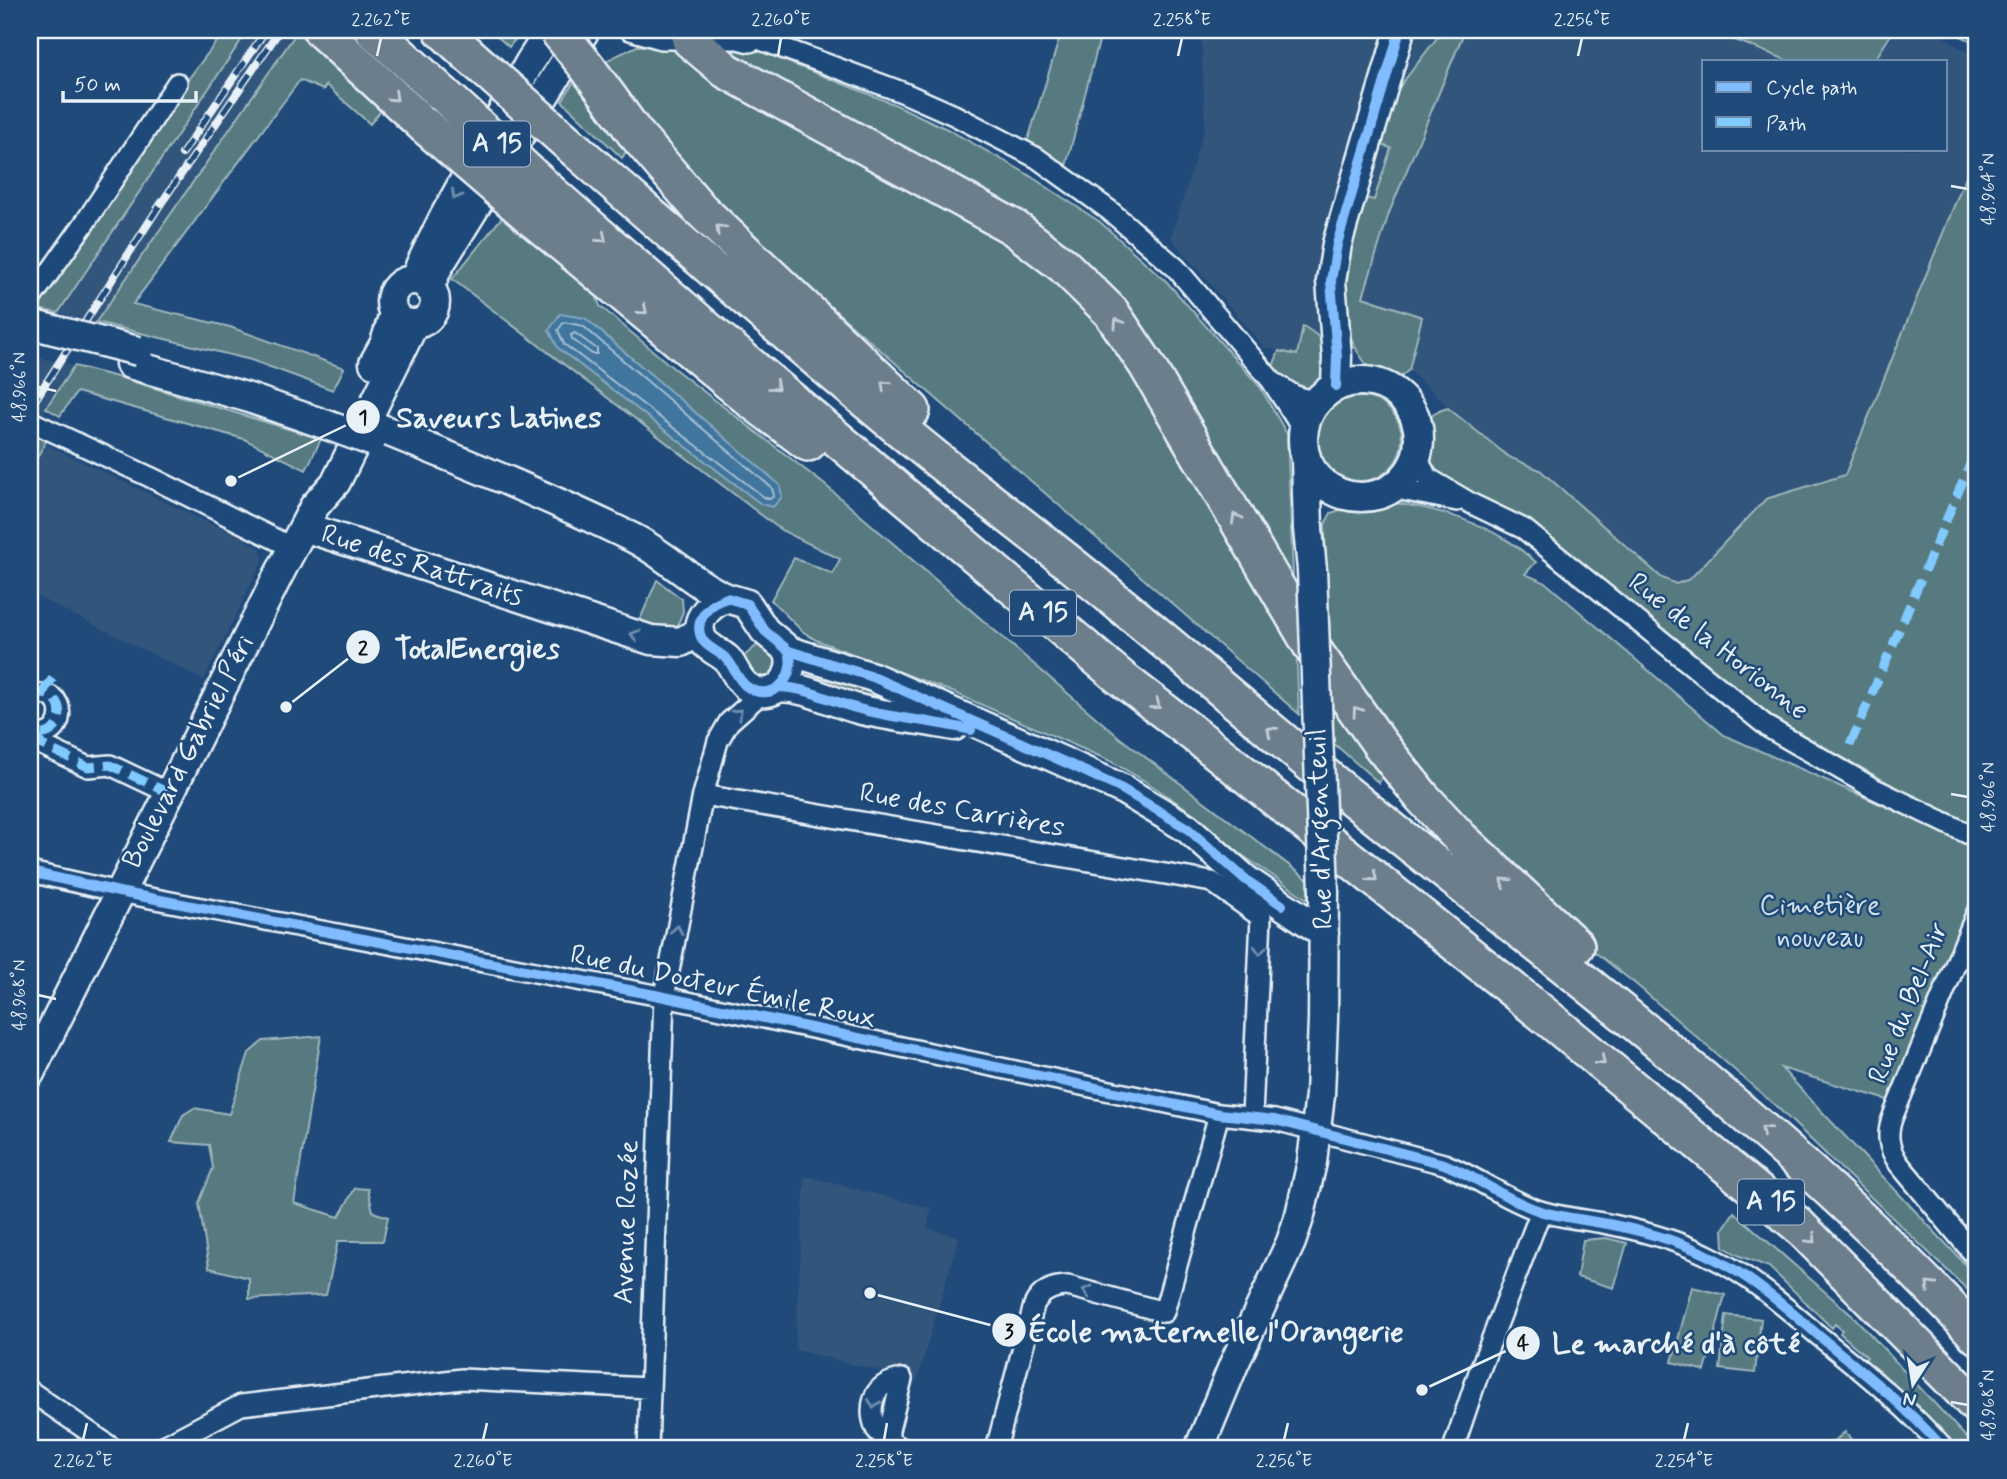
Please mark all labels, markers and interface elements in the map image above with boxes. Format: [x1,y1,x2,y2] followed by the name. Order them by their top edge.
[351,8,411,32] text: 2.262°E
[751,8,811,32] text: 2.260°E
[1153,8,1211,32] text: 2.258°E
[1554,8,1610,32] text: 2.256°E
[63,60,196,104] scale bar
[1702,60,1948,150] legend
[74,71,121,99] text: 50 m
[1766,74,1857,102] text: Cycle path
[386,89,399,101] one-way arrow
[1766,110,1806,138] text: Path
[464,122,530,167] road number: A 15
[1977,153,2001,225] text: 48.964°N
[451,188,464,201] one-way arrow
[715,224,728,237] one-way arrow
[594,230,607,242] one-way arrow
[635,302,648,315] one-way arrow
[1114,318,1127,331] one-way arrow
[8,352,32,422] text: 48.966°N
[767,378,779,391] one-way arrow
[880,381,893,393] one-way arrow
[346,391,617,442] callout: Saveurs Latines
[396,399,602,438] text: Saveurs Latines
[358,404,368,432] text: 1
[1231,512,1244,525] one-way arrow
[316,516,528,616] street label: Rue des Rattraits
[1620,565,1816,729] street label: Rue de la Horionne
[1010,590,1076,636] road number: A 15
[345,622,574,673] callout: TotalEnergies
[114,629,264,875] street label: Boulevard Gabriel Péri
[630,629,642,643] one-way arrow
[394,630,560,672] text: TotalEnergies
[358,635,369,663] text: 2
[1149,696,1161,709] one-way arrow
[1353,706,1365,719] one-way arrow
[729,709,742,722] one-way arrow
[1266,727,1278,740] one-way arrow
[1299,728,1346,930] street label: Rue d'Argenteuil
[1977,762,2001,832] text: 48.966°N
[857,775,1067,847] street label: Rue des Carrières
[1365,868,1377,881] one-way arrow
[1501,878,1514,891] one-way arrow
[1760,888,1880,957] park label: Cimetière nouveau
[1860,917,1958,1089] street label: Rue du Bel-Air
[669,924,684,936] one-way arrow
[567,935,880,1038] street label: Rue du Docteur Émile Roux
[1252,945,1267,956] one-way arrow
[8,959,32,1031] text: 48.968°N
[1592,1053,1605,1065] one-way arrow
[1760,1126,1773,1138] one-way arrow
[606,1139,648,1305] street label: Avenue Rozée
[1738,1180,1804,1224] road number: A 15
[1804,1231,1817,1244] one-way arrow
[1926,1281,1939,1294] one-way arrow
[1082,1285,1094,1300] one-way arrow
[991,1305,1406,1356] callout: École maternelle l'Orangerie
[1028,1313,1404,1355] text: École maternelle l'Orangerie
[1506,1317,1811,1368] callout: Le marché d'à côté
[1004,1318,1014,1346] text: 3
[1552,1325,1801,1364] text: Le marché d'à côté
[1517,1330,1530,1358] text: 4
[1878,1350,1948,1420] north arrow
[1977,1369,2001,1441] text: 48.968°N
[1901,1386,1919,1413] text: N
[867,1398,882,1410] one-way arrow
[53,1449,113,1473] text: 2.262°E
[453,1449,513,1473] text: 2.260°E
[855,1449,913,1473] text: 2.258°E
[1256,1449,1312,1473] text: 2.256°E
[1655,1449,1713,1473] text: 2.254°E

